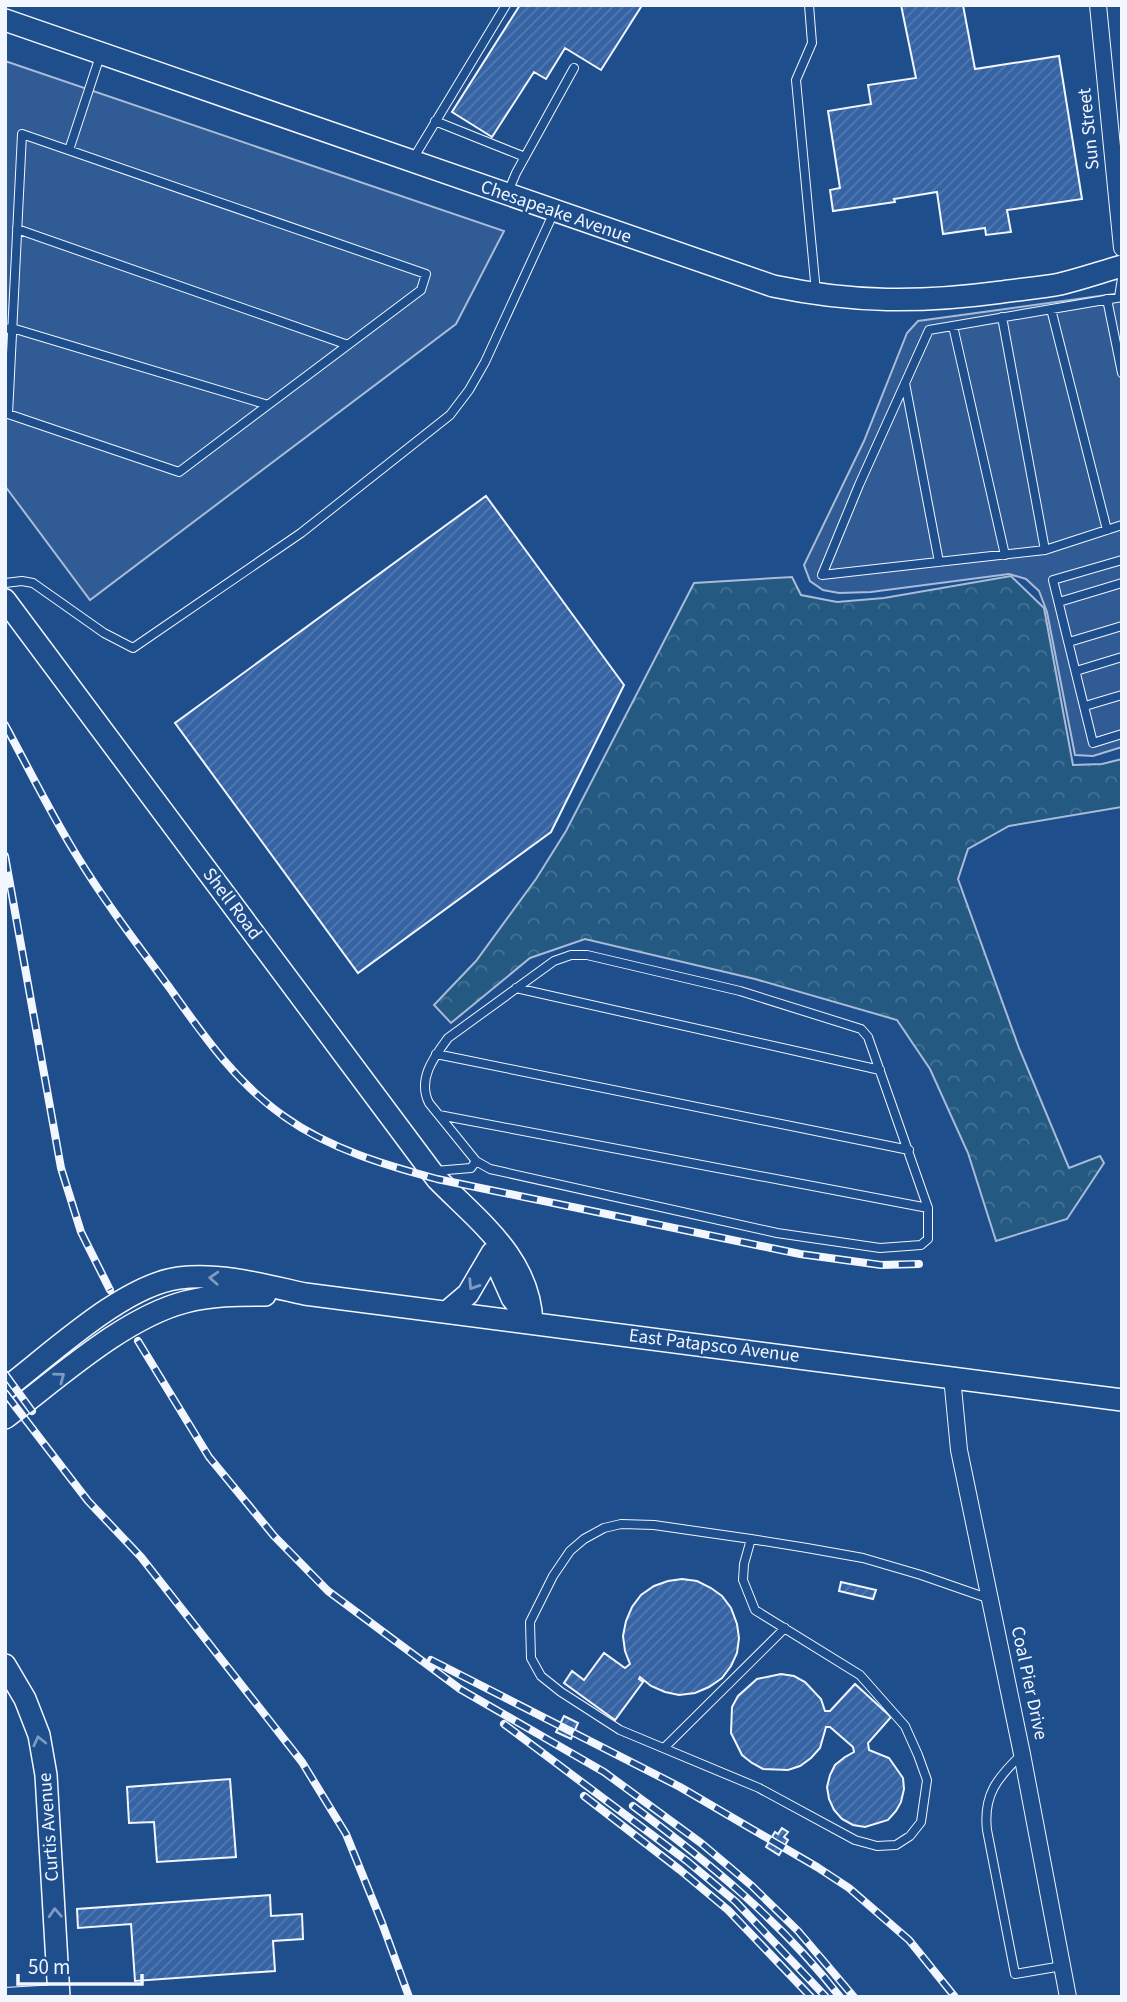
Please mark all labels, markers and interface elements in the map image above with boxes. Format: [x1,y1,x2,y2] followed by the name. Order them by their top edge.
[1071,86,1107,171] street label: Sun Street
[477,173,635,251] street label: Chesapeake Avenue
[196,862,268,946] street label: Shell Road
[208,1271,219,1286] one-way arrow
[469,1277,482,1290] one-way arrow
[627,1322,801,1370] street label: East Patapsco Avenue
[52,1373,65,1385] one-way arrow
[1004,1624,1054,1742] street label: Coal Pier Drive
[33,1735,47,1747] one-way arrow
[32,1772,66,1882] street label: Curtis Avenue
[47,1907,62,1918] one-way arrow
[18,1942,142,1986] scale bar
[28,1952,70,1982] text: 50 m

